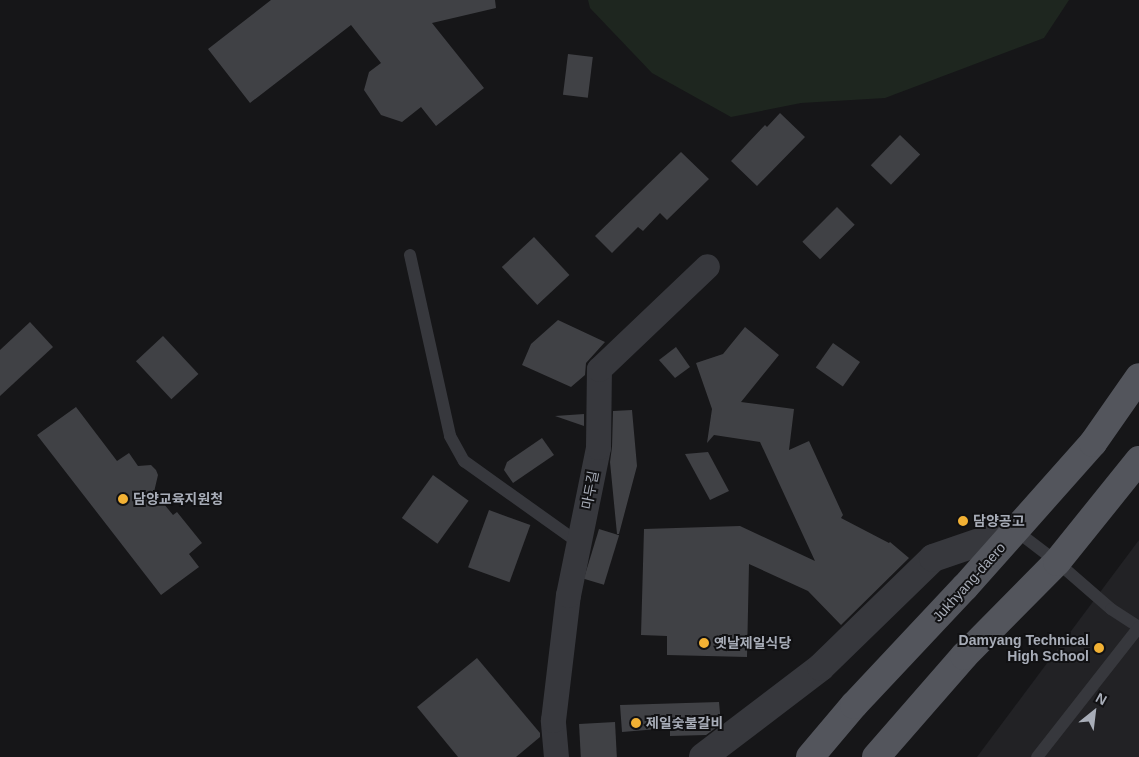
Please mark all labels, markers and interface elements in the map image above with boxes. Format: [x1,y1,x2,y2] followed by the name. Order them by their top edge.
[578,469,602,511] street label: 마두길
[133,491,223,507] place label: 담양교육지원청
[117,493,129,505] marker: 담양교육지원청
[973,513,1025,529] place label: 담양공고
[957,515,969,527] marker: 담양공고
[929,539,1009,625] street label: Jukhyang-daero
[959,632,1089,664] place label: Damyang Technical High School
[714,635,791,651] place label: 옛날제일식당
[698,637,710,649] marker: 옛날제일식당
[1093,642,1105,654] marker: Damyang Technical High School
[1069,687,1119,737] north arrow
[1093,689,1110,708] text: N
[646,715,723,731] place label: 제일숯불갈비
[630,717,642,729] marker: 제일숯불갈비

